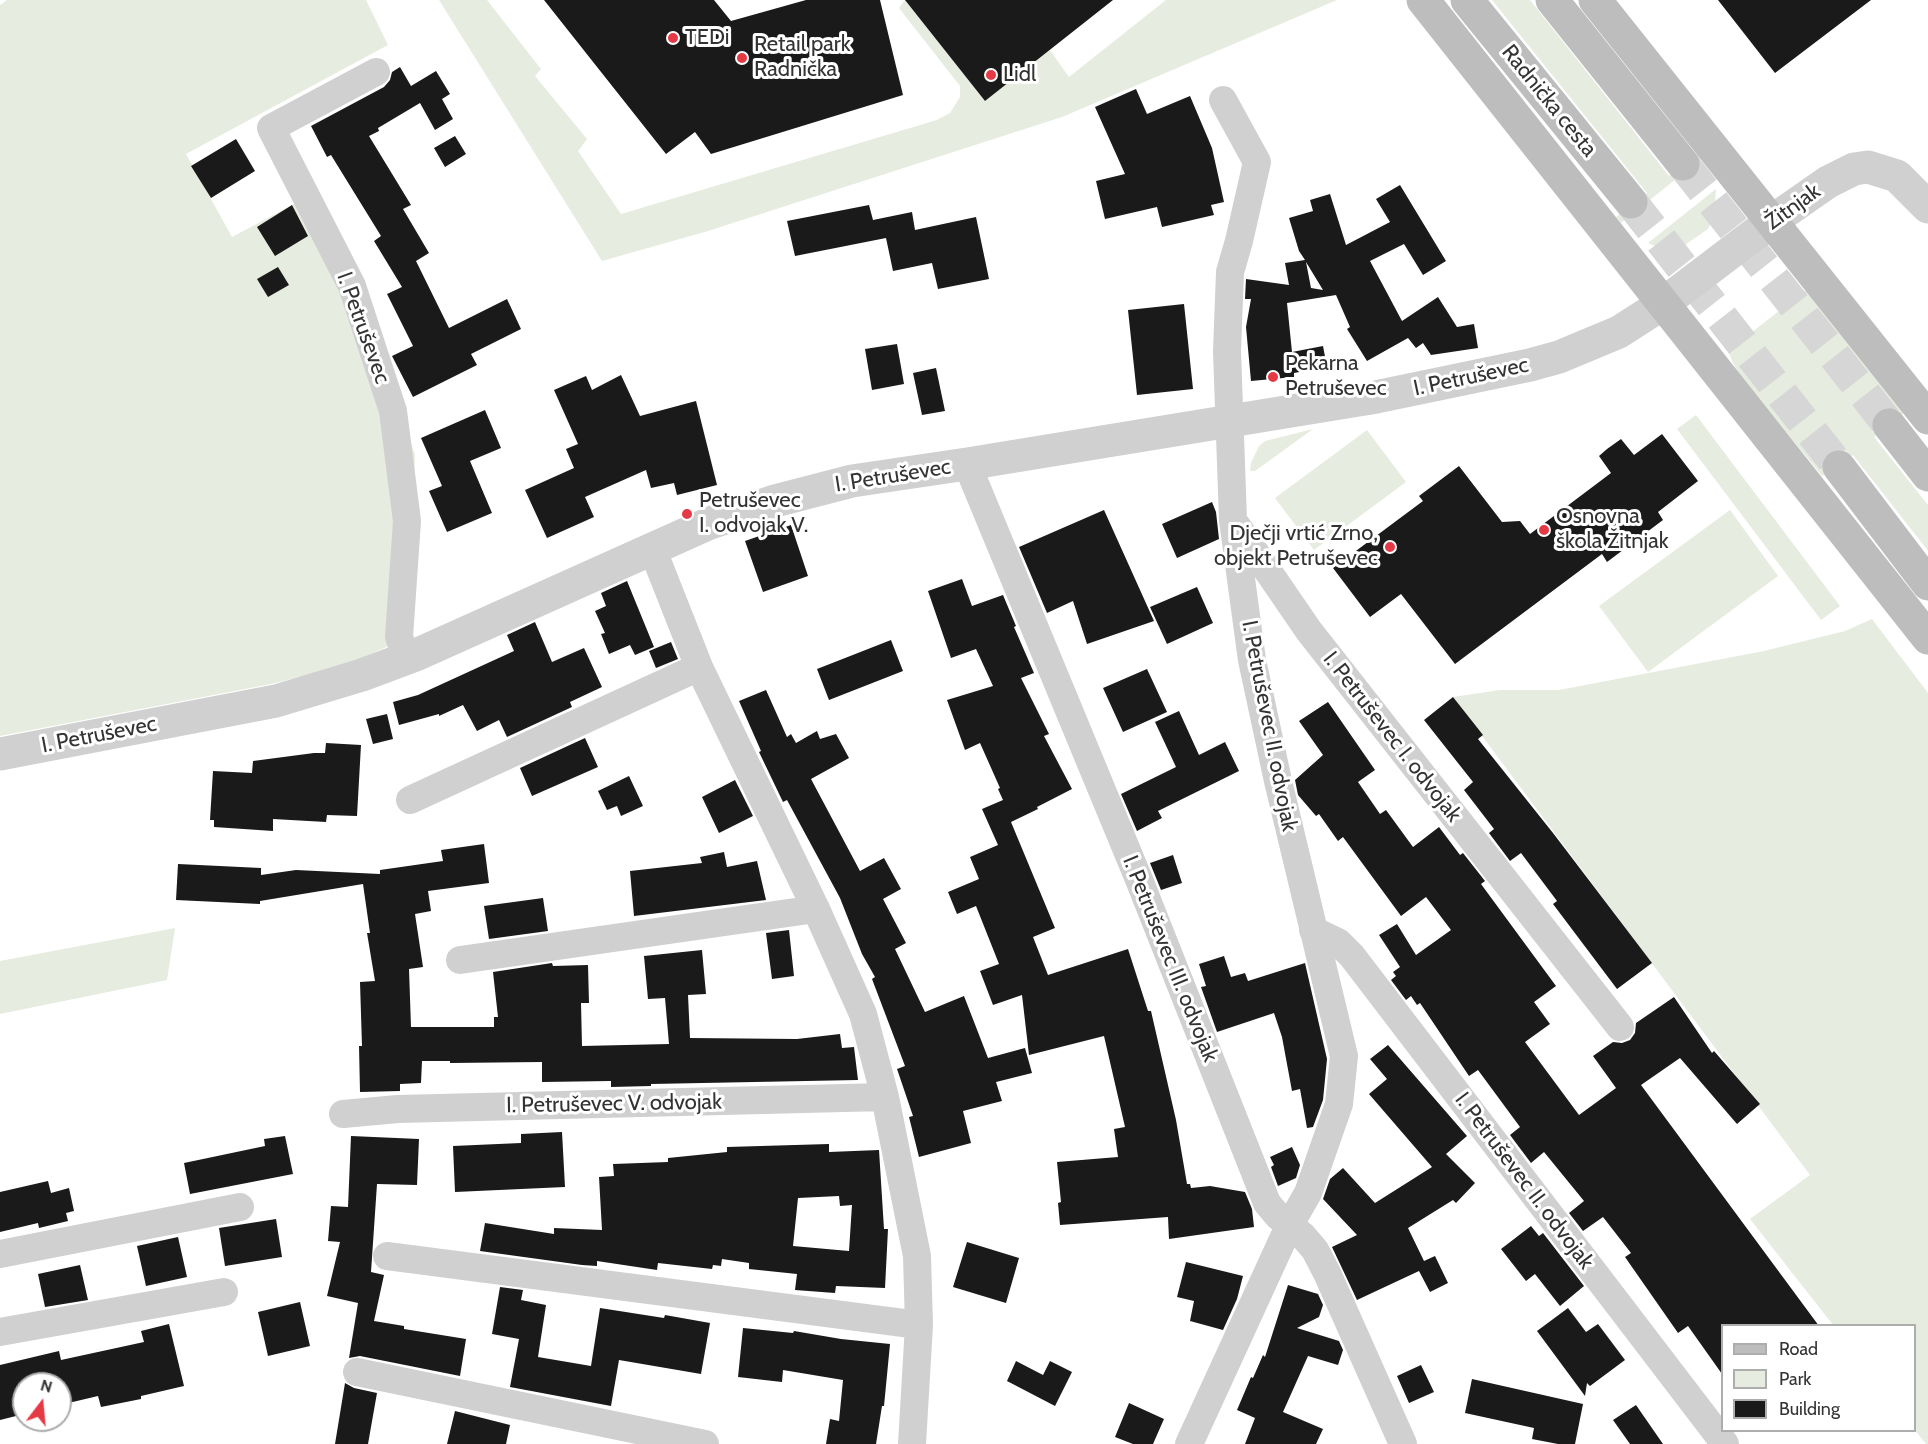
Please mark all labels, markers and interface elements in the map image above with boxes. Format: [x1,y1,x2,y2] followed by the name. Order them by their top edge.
[685,25,729,51] place label: TEDi
[666,31,680,45] marker: TEDi
[754,32,851,84] place label: Retail park Radnička
[1496,40,1602,162] street label: Radnička cesta
[735,51,749,65] marker: Retail park Radnička
[1003,62,1036,88] place label: Lidl
[984,68,998,82] marker: Lidl
[1760,178,1826,236] street label: Žitnjak
[331,269,395,387] street label: I. Petruševec
[1285,351,1387,402] place label: Pekarna Petruševec
[1411,352,1531,402] street label: I. Petruševec
[1266,370,1280,384] marker: Pekarna Petruševec
[833,454,953,498] street label: I. Petruševec
[699,488,808,540] place label: Petruševec I. odvojak V.
[1556,504,1669,556] place label: Osnovna škola Žitnjak
[680,507,694,521] marker: Petruševec I. odvojak V.
[1214,521,1378,572] place label: Dječji vrtić Zrno, objekt Petruševec
[1537,523,1551,537] marker: Osnovna škola Žitnjak
[1383,540,1397,554] marker: Dječji vrtić Zrno, objekt Petruševec
[1236,618,1302,834] street label: I. Petruševec II. odvojak
[1317,647,1467,827] street label: I. Petruševec I. odvojak
[39,711,159,759] street label: I. Petruševec
[1117,852,1223,1066] street label: I. Petruševec III. odvojak
[1449,1087,1599,1275] street label: I. Petruševec II. odvojak
[506,1089,722,1119] street label: I. Petruševec V. odvojak
[1721,1324,1916,1432] legend
[1779,1338,1818,1360] text: Road
[1779,1368,1811,1390] text: Park
[12,1372,72,1432] north arrow
[38,1375,55,1397] text: N
[1779,1398,1840,1420] text: Building

